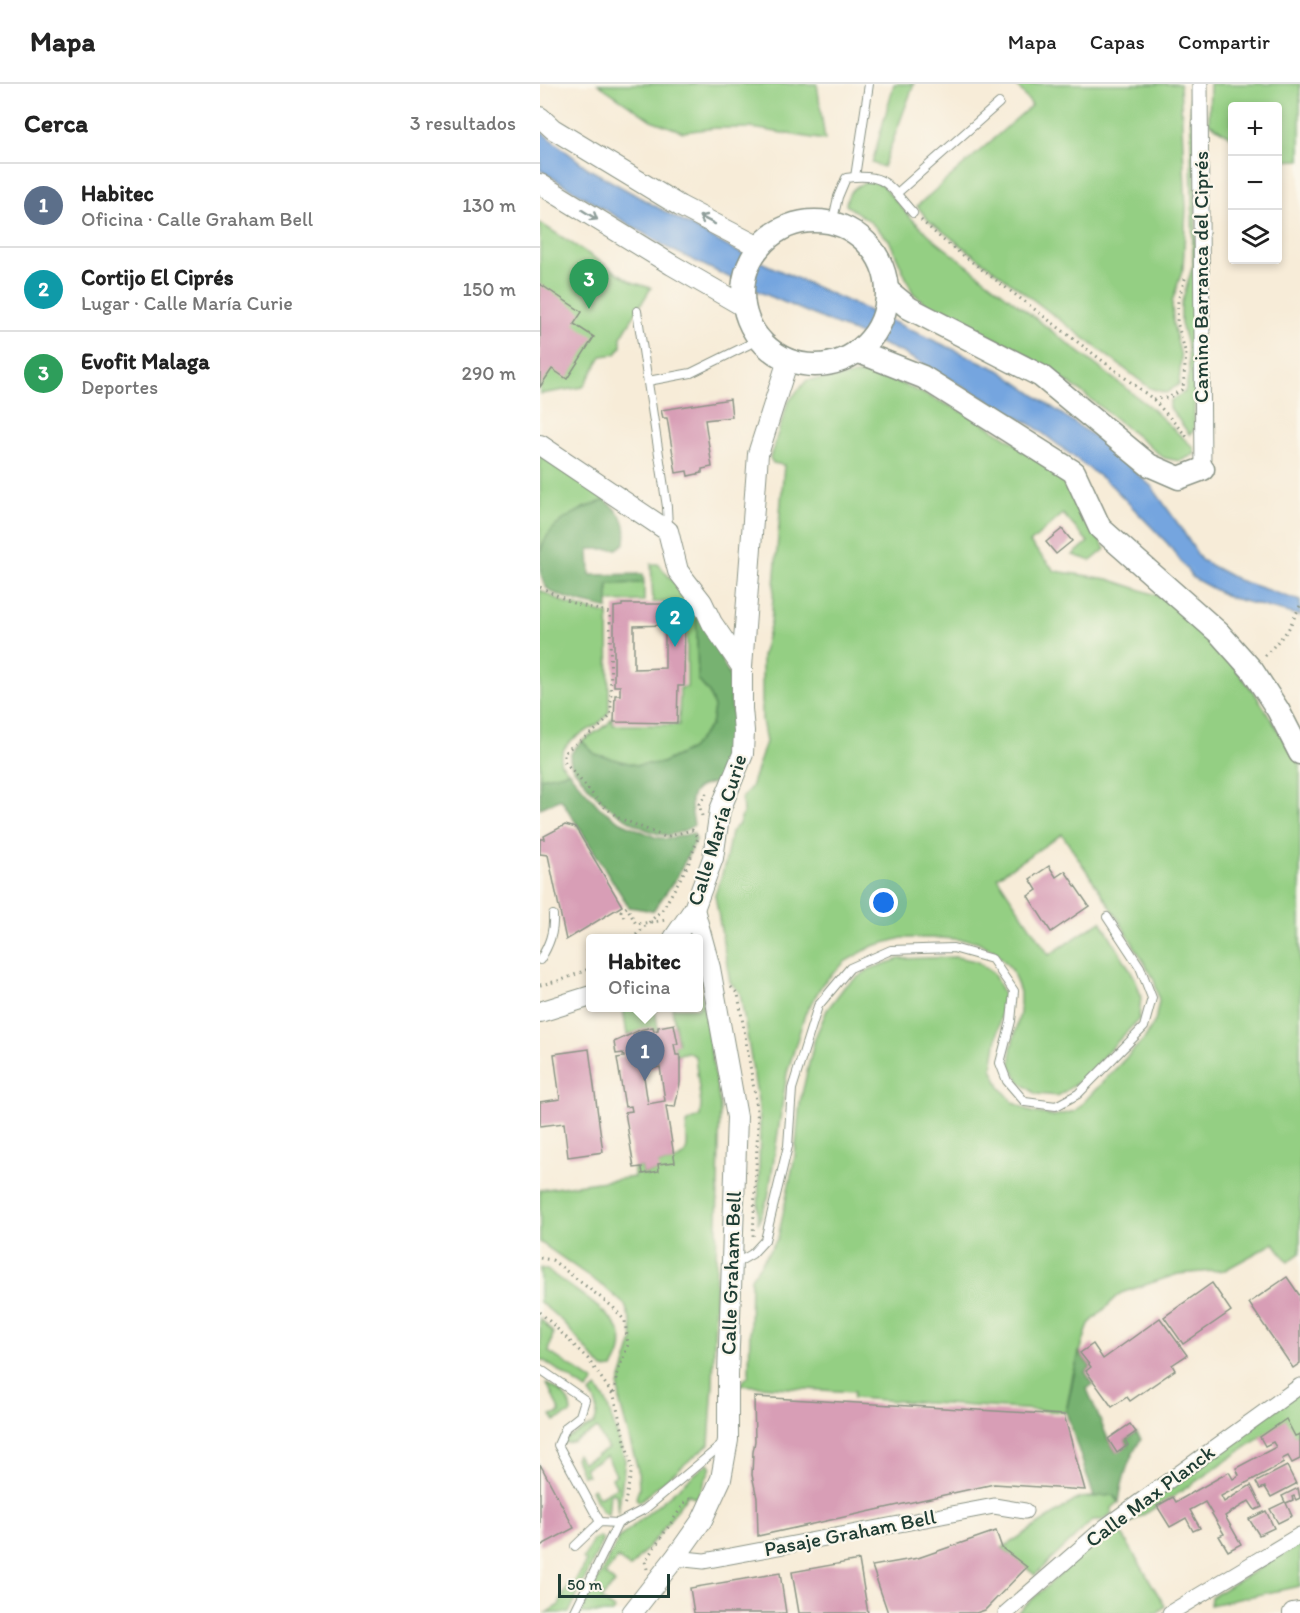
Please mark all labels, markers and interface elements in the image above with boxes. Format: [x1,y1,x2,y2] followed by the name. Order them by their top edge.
[30,24,95,58] text: Mapa
[1008,29,1057,54] text: Mapa
[1090,29,1145,54] text: Capas
[1178,29,1270,54] text: Compartir
[1228,102,1282,264] map controls
[1228,102,1282,156] button: +
[24,107,88,139] text: Cerca
[410,111,516,135] text: 3 resultados
[1188,151,1213,403] street label: Camino Barranca del Ciprés
[1228,156,1282,210] button: −
[81,180,154,207] text: Habitec
[39,193,48,217] text: 1
[462,193,516,217] text: 130 m
[81,207,313,231] text: Oficina · Calle Graham Bell
[581,209,598,221] one-way arrow
[1228,210,1282,264] button: layers
[699,214,716,226] one-way arrow
[569,260,608,309] pin: 3
[81,264,234,291] text: Cortijo El Ciprés
[38,277,49,301] text: 2
[463,277,516,301] text: 150 m
[81,291,293,315] text: Lugar · Calle María Curie
[81,348,210,375] text: Evofit Malaga
[38,361,49,385] text: 3
[461,361,516,385] text: 290 m
[81,375,158,399] text: Deportes
[656,598,694,647] pin: 2
[682,751,751,909] street label: Calle María Curie
[869,888,898,917] your location
[586,934,703,1012] popup
[608,948,681,975] text: Habitec
[608,975,670,999] text: Oficina
[626,1032,664,1081] pin: 1
[715,1191,746,1355] street label: Calle Graham Bell
[1080,1439,1219,1552] street label: Calle Max Planck
[762,1504,938,1561] street label: Pasaje Graham Bell
[558,1571,670,1598] scale bar
[567,1575,602,1594] text: 50 m

